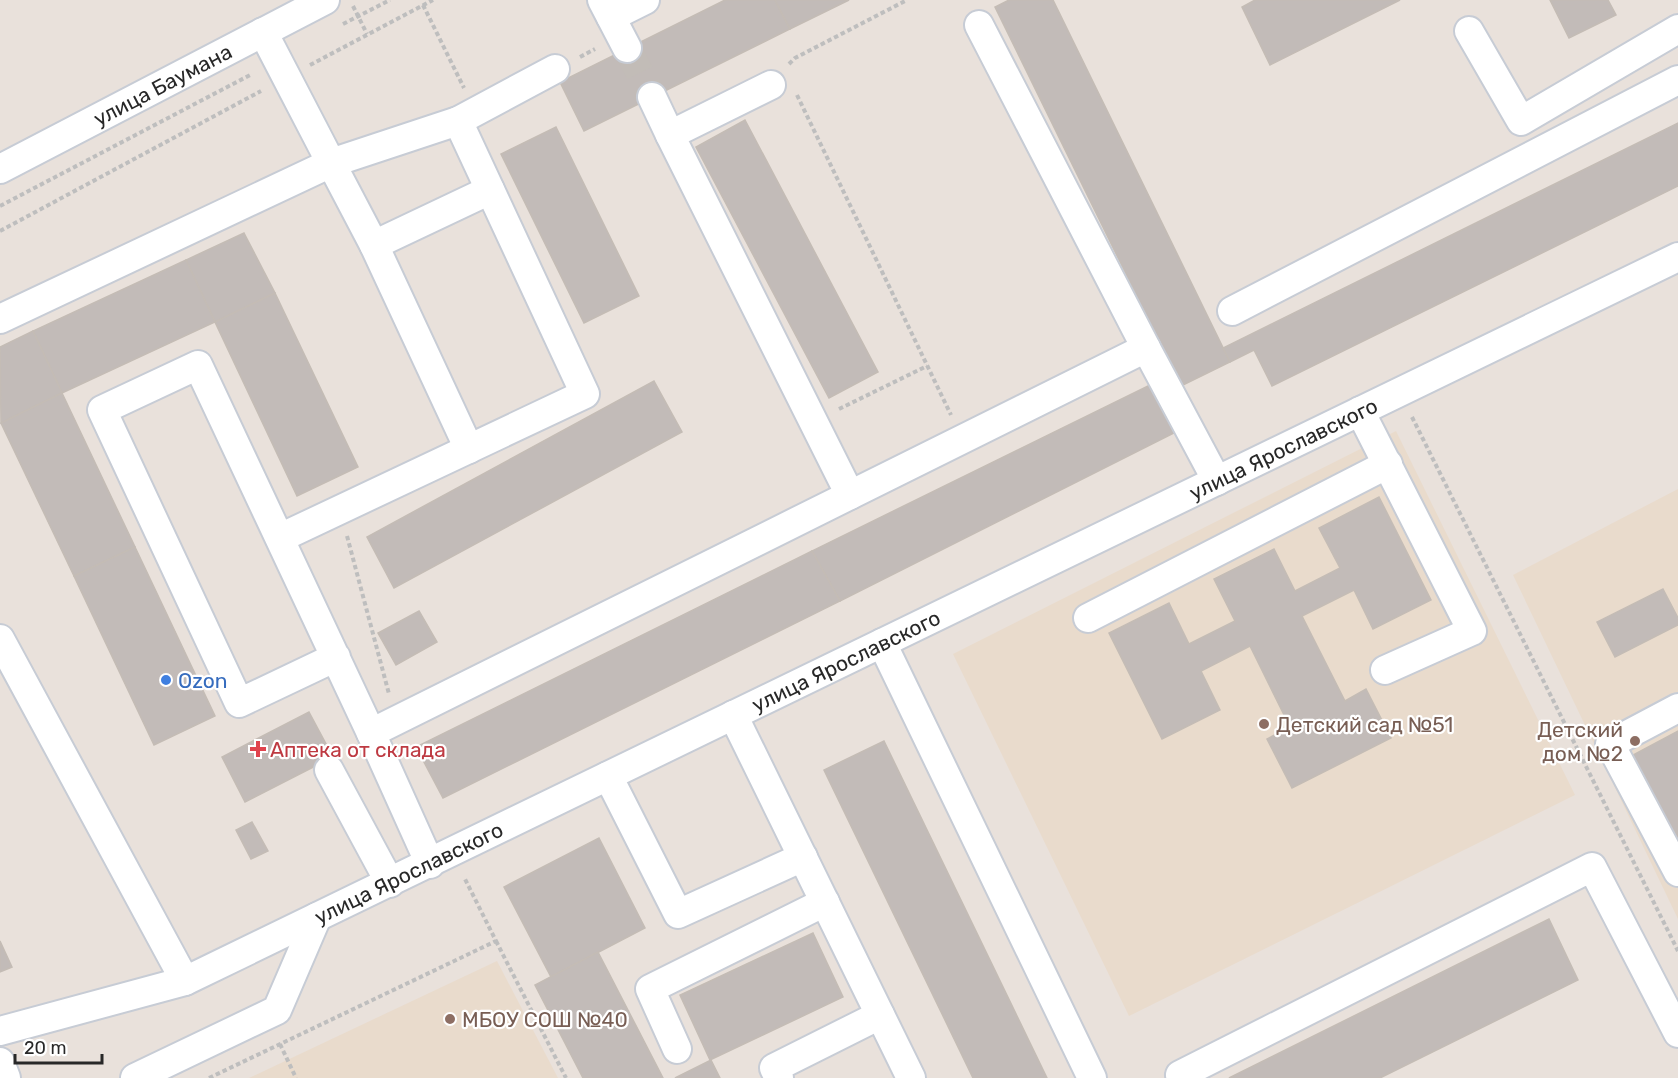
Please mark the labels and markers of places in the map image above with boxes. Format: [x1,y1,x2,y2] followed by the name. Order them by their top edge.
[178,668,228,693] place label: Ozon
[159,673,173,687] marker: Ozon
[1276,712,1453,737] place label: Детский сад №51
[1257,717,1271,731] marker: Детский сад №51
[1537,717,1623,766] place label: Детский дом №2
[1628,734,1642,748] marker: Детский дом №2
[270,737,446,762] place label: Аптека от склада
[251,742,265,756] marker: Аптека от склада
[462,1007,628,1032] place label: МБОУ СОШ №40
[443,1012,457,1026] marker: МБОУ СОШ №40

